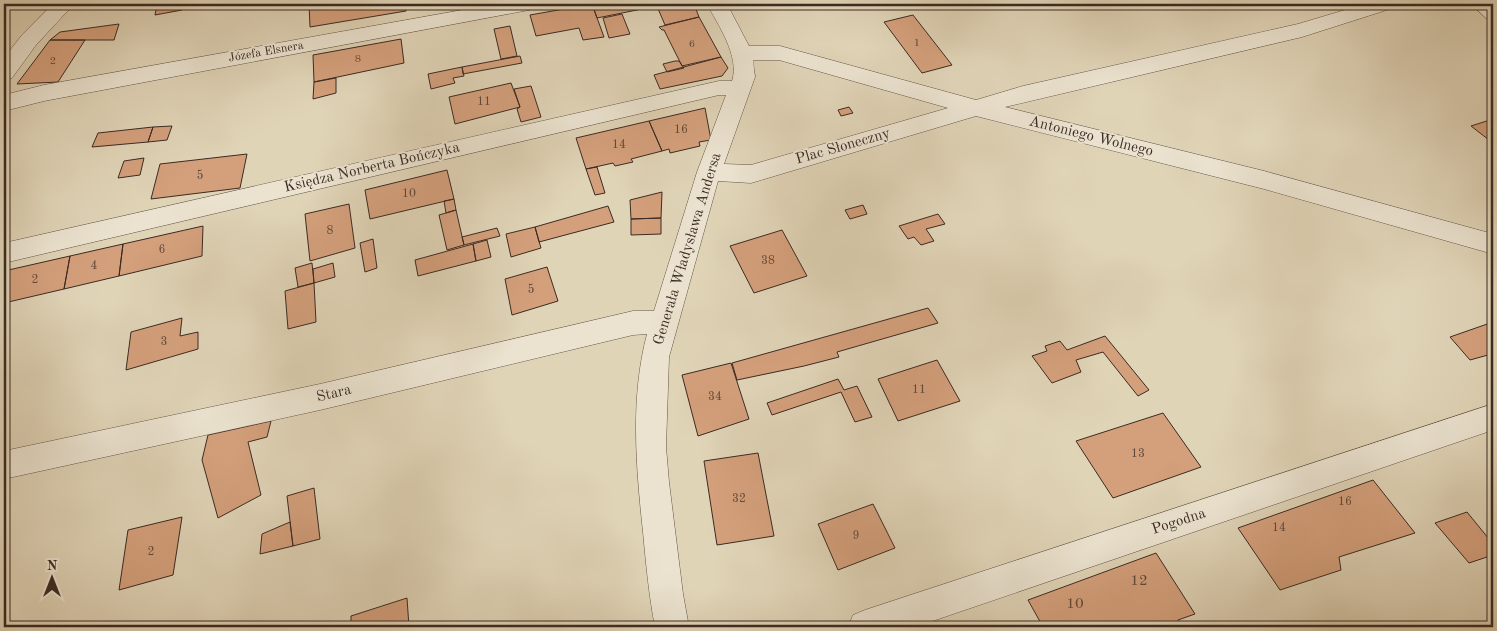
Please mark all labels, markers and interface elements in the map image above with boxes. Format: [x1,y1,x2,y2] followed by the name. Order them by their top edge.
[914,38,920,49] house number: 1
[228,39,305,65] street label: Józefa Elsnera
[689,39,695,50] house number: 6
[355,54,361,65] house number: 8
[50,56,56,67] house number: 2
[477,96,491,108] house number: 11
[1027,114,1155,160] street label: Antoniego Wolnego
[674,124,688,136] house number: 16
[794,126,892,168] street label: Plac Słoneczny
[612,139,626,151] house number: 14
[283,140,462,196] street label: Księdza Norberta Bończyka
[652,151,725,347] street label: Generała Władysława Andersa
[197,169,204,182] house number: 5
[402,188,416,200] house number: 10
[327,225,334,237] house number: 8
[159,244,166,256] house number: 6
[761,255,775,267] house number: 38
[91,260,98,272] house number: 4
[32,274,38,286] house number: 2
[528,283,535,296] house number: 5
[161,336,167,348] house number: 3
[315,383,354,405] street label: Stara
[912,384,926,396] house number: 11
[708,391,722,403] house number: 34
[1131,448,1145,460] house number: 13
[732,493,746,505] house number: 32
[1338,496,1352,508] house number: 16
[1150,506,1208,538] street label: Pogodna
[1272,522,1286,534] house number: 14
[853,530,859,542] house number: 9
[148,546,154,558] house number: 2
[28,554,78,604] north arrow
[47,559,58,573] text: N
[1130,574,1148,589] house number: 12
[1066,597,1084,612] house number: 10

